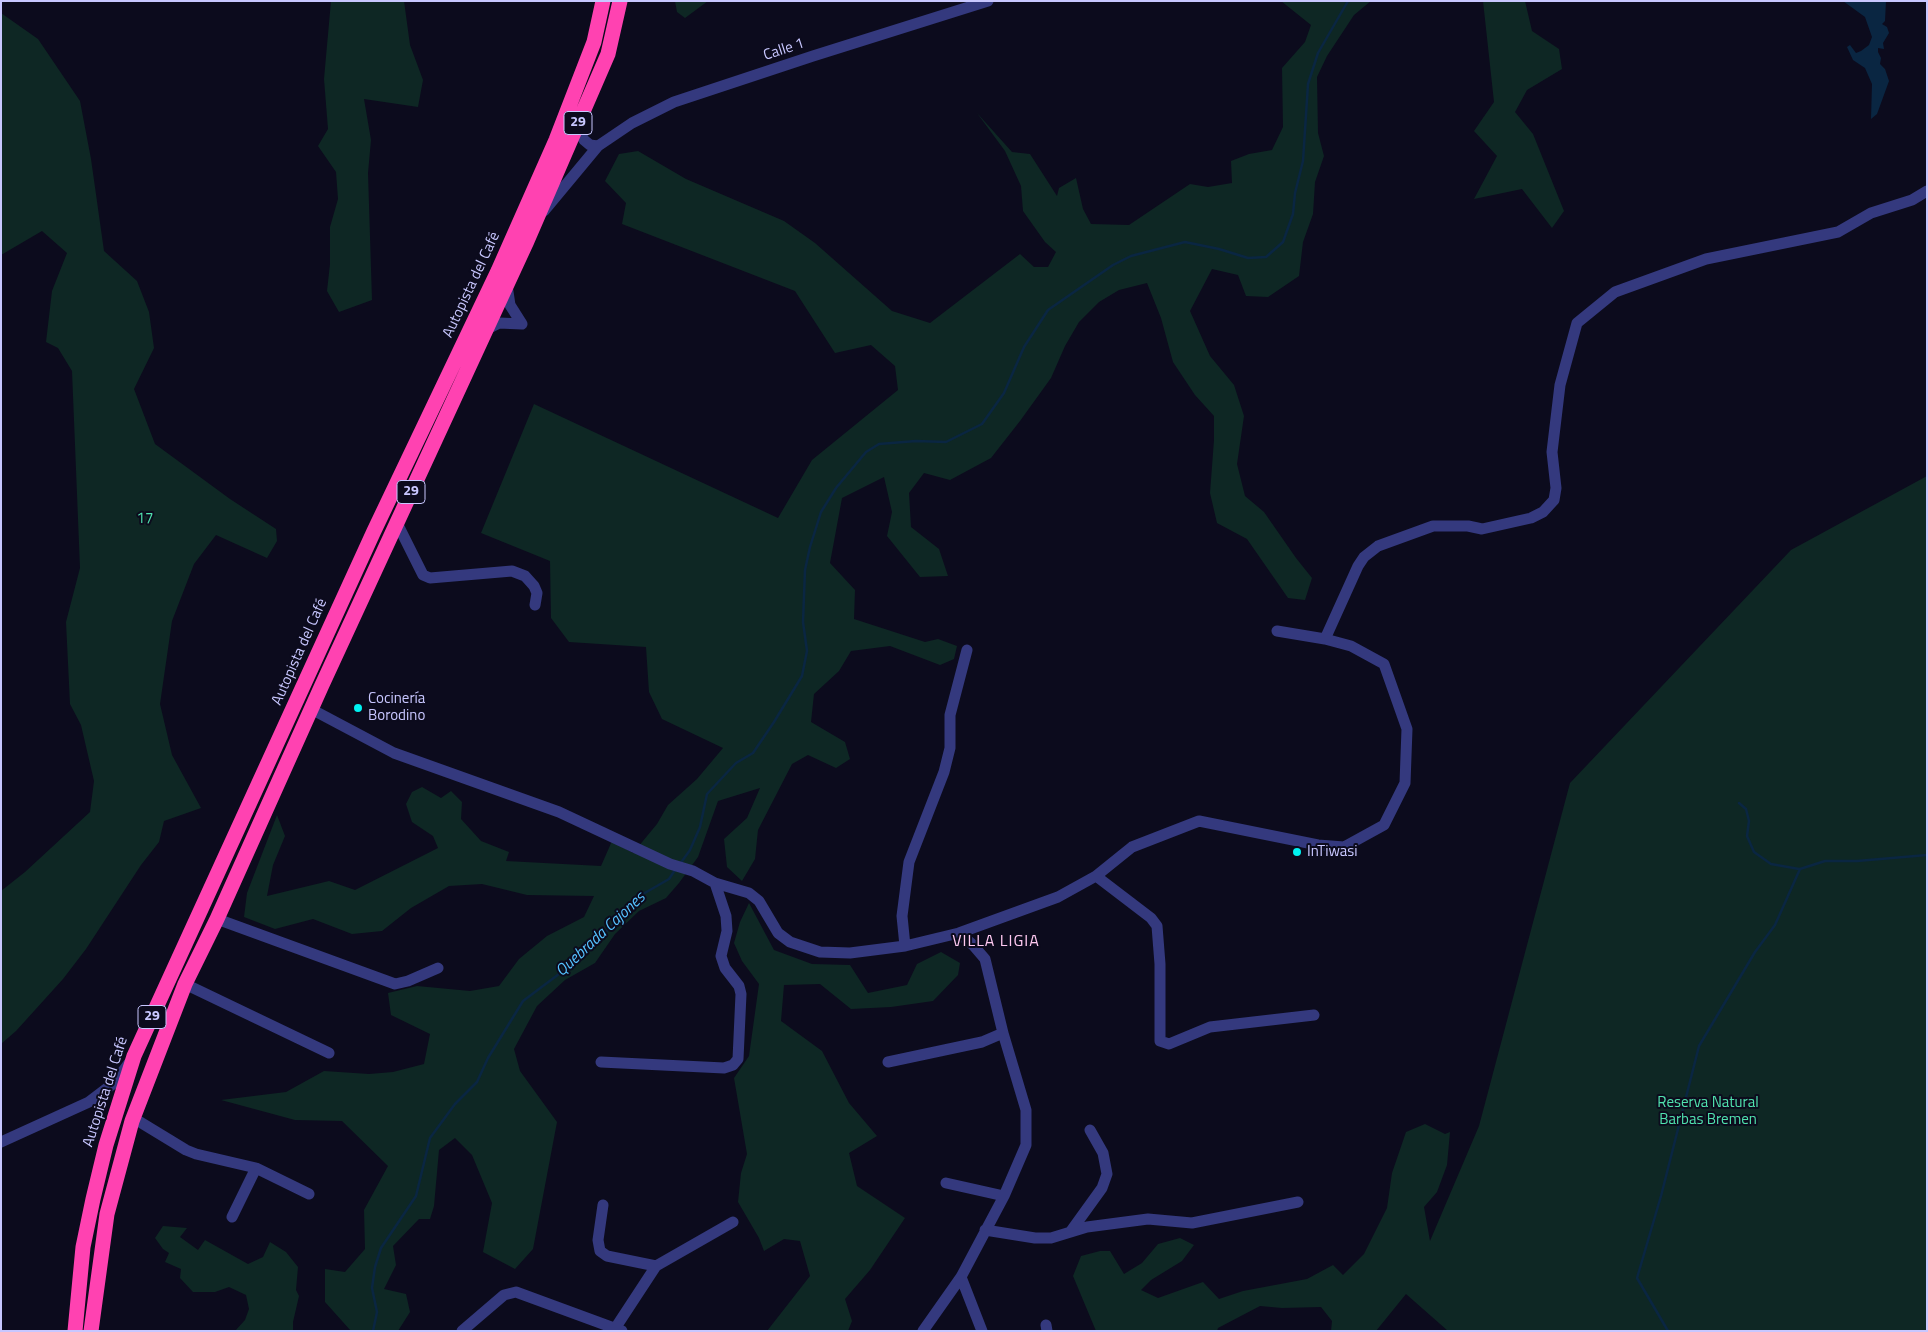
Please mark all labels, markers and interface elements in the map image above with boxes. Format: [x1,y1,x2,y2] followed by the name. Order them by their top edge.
[761,35,807,65] street label: Calle 1
[564,112,592,134] road number: 29
[440,229,504,341] street label: Autopista del Café
[397,481,425,504] road number: 29
[137,510,153,528] park label: 17
[268,596,332,708] street label: Autopista del Café
[368,690,425,725] place label: Cocinería Borodino
[352,702,364,714] marker: Cocinería Borodino
[1307,843,1358,861] place label: InTiwasi
[1291,846,1303,858] marker: InTiwasi
[552,889,650,981] water label: Quebrada Cajones
[951,932,1041,952] district label: VILLA LIGIA
[138,1006,166,1028] road number: 29
[80,1035,132,1149] street label: Autopista del Café
[1657,1094,1759,1129] park label: Reserva Natural Barbas Bremen

